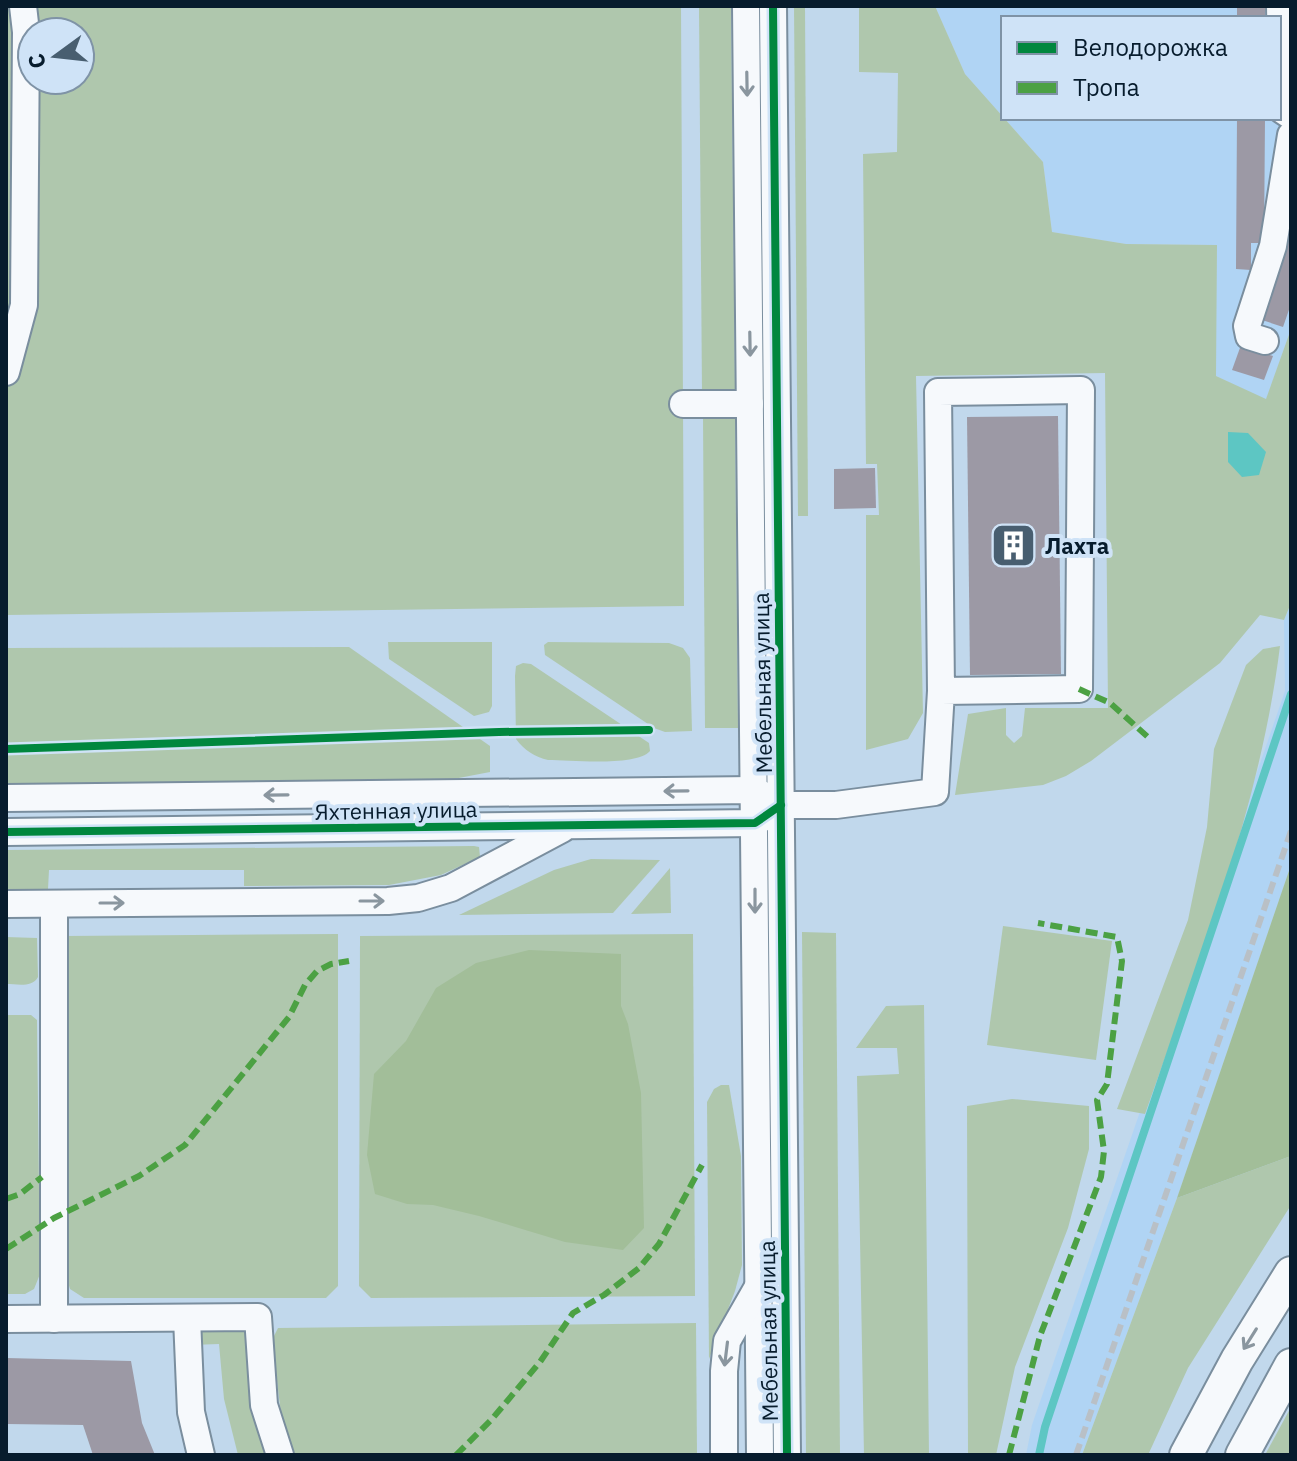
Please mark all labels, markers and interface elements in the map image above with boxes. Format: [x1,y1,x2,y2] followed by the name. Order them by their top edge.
[16,16,96,96] north arrow
[1001,16,1281,120] legend
[1073,31,1228,63] text: Велодорожка
[20,51,52,72] text: С
[739,70,755,97] one-way arrow
[1073,71,1140,103] text: Тропа
[742,330,757,357] one-way arrow
[990,521,1038,569] building icon: Лахта
[1045,531,1109,560] place label: Лахта
[746,592,778,774] street label: Мебельная улица
[663,783,690,799] one-way arrow
[263,787,290,803] one-way arrow
[314,794,478,826] street label: Яхтенная улица
[748,887,763,914] one-way arrow
[358,893,385,909] one-way arrow
[98,895,125,911] one-way arrow
[752,1240,784,1422] street label: Мебельная улица
[1241,1327,1257,1350] one-way arrow
[718,1340,733,1367] one-way arrow

